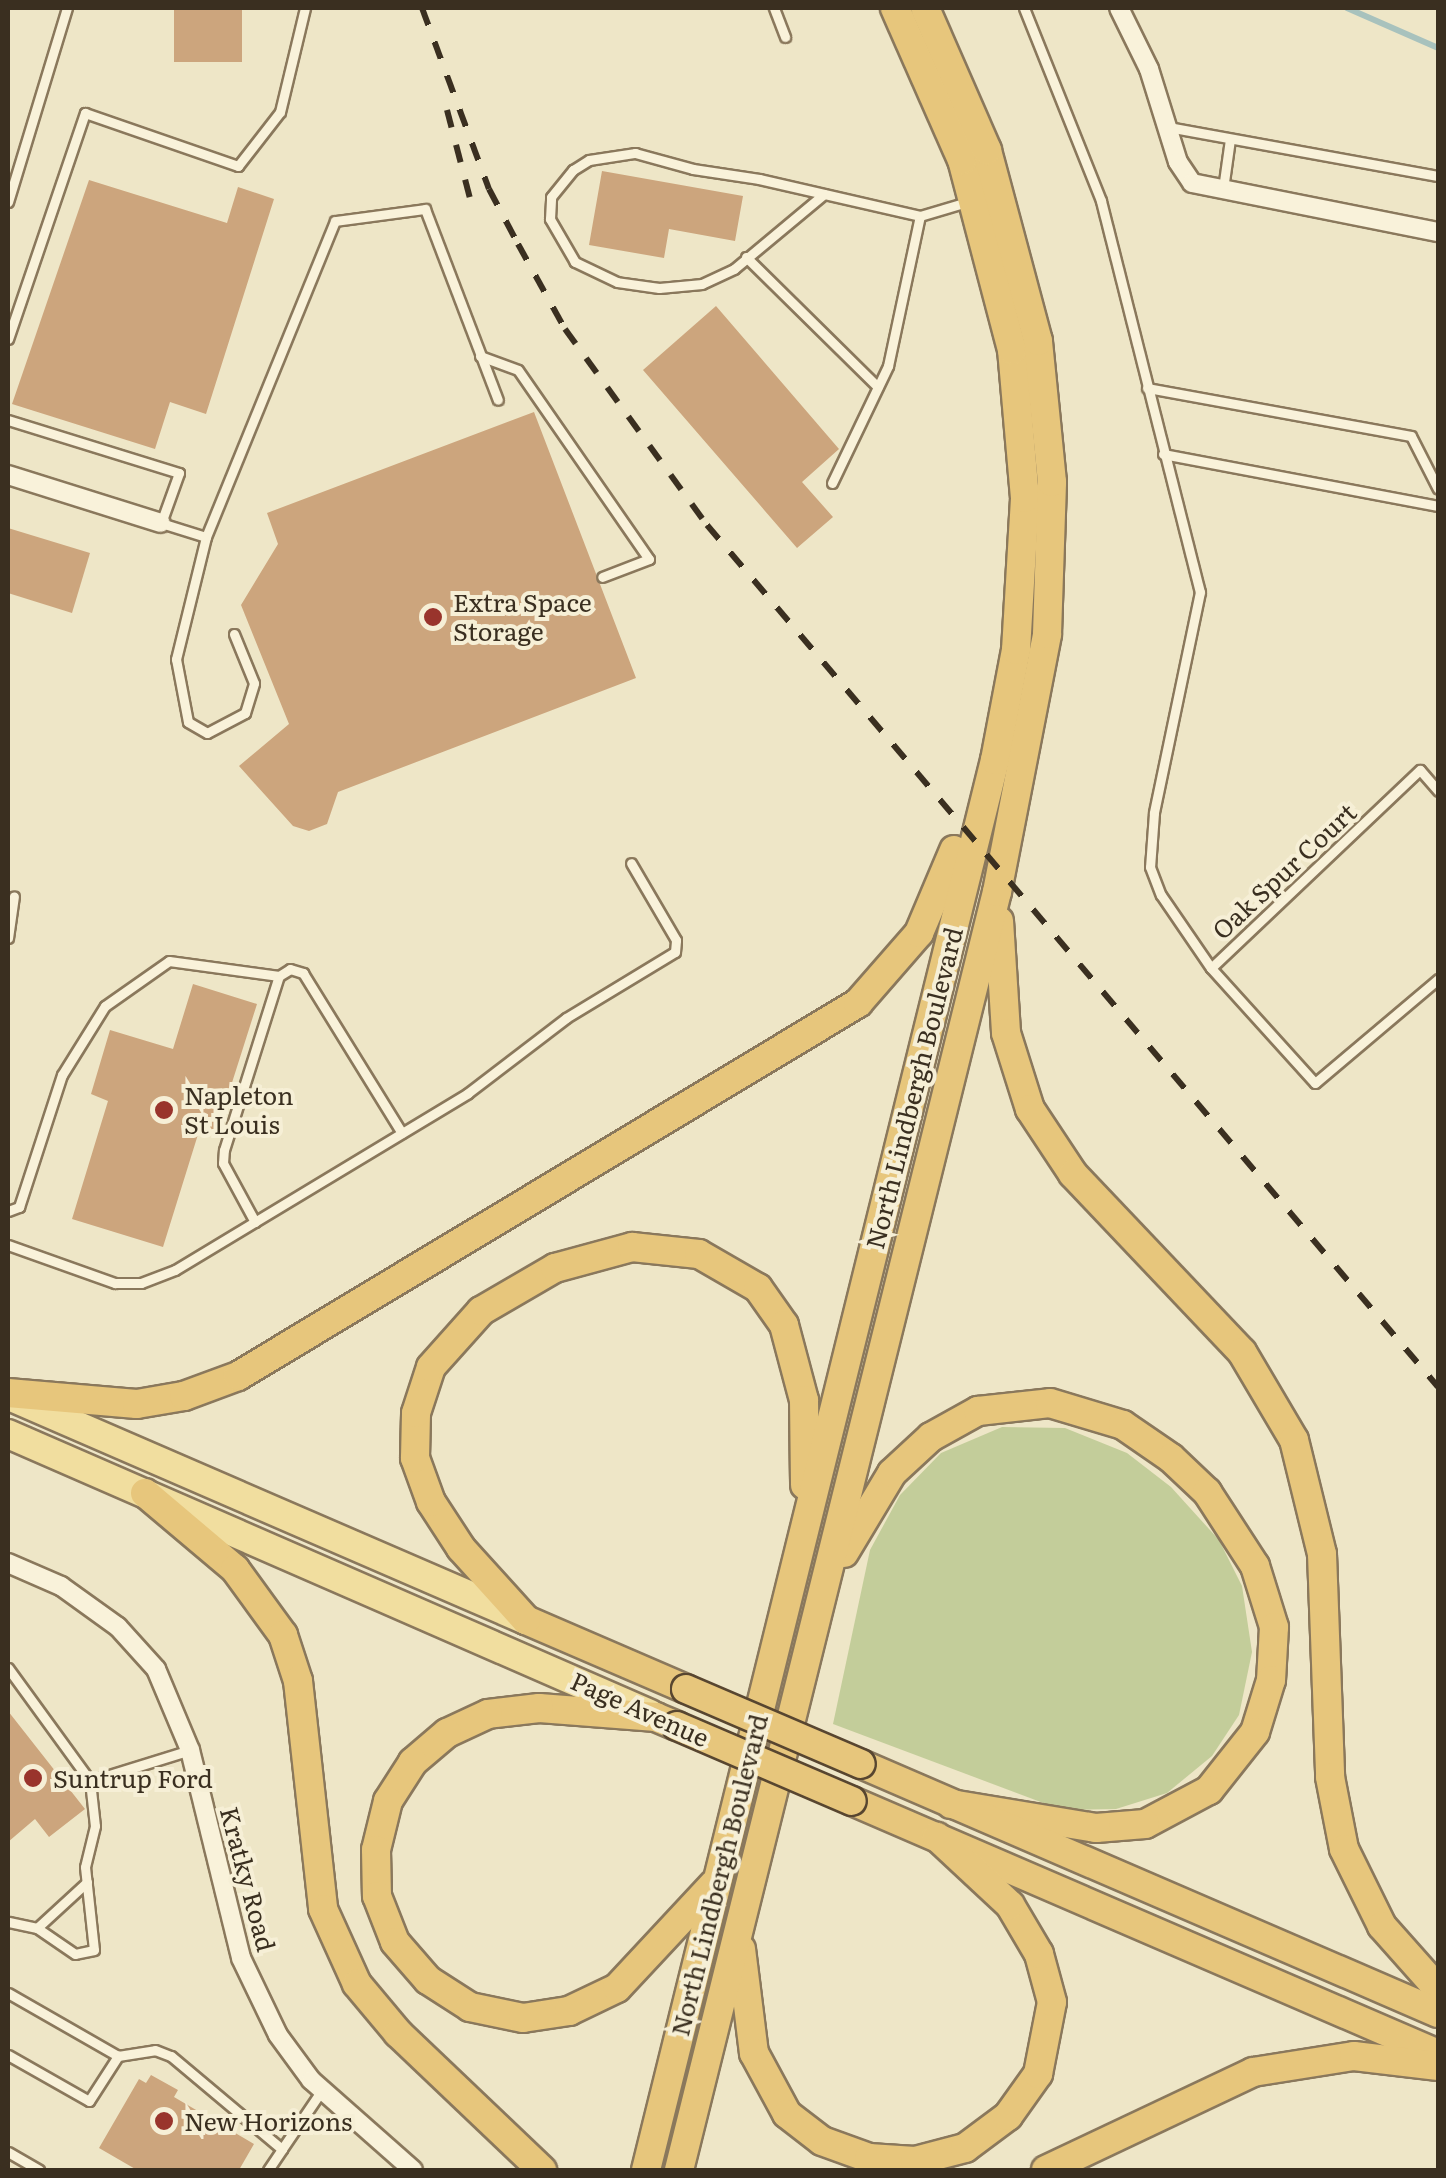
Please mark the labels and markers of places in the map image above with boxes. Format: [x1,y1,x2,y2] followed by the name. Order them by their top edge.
[453,588,592,647] place label: Extra Space Storage
[422,606,444,628] marker: Extra Space Storage
[184,1081,294,1140] place label: Napleton St Louis
[153,1099,175,1121] marker: Napleton St Louis
[53,1763,213,1793] place label: Suntrup Ford
[22,1767,44,1789] marker: Suntrup Ford
[184,2106,352,2136] place label: New Horizons
[153,2110,175,2132] marker: New Horizons

